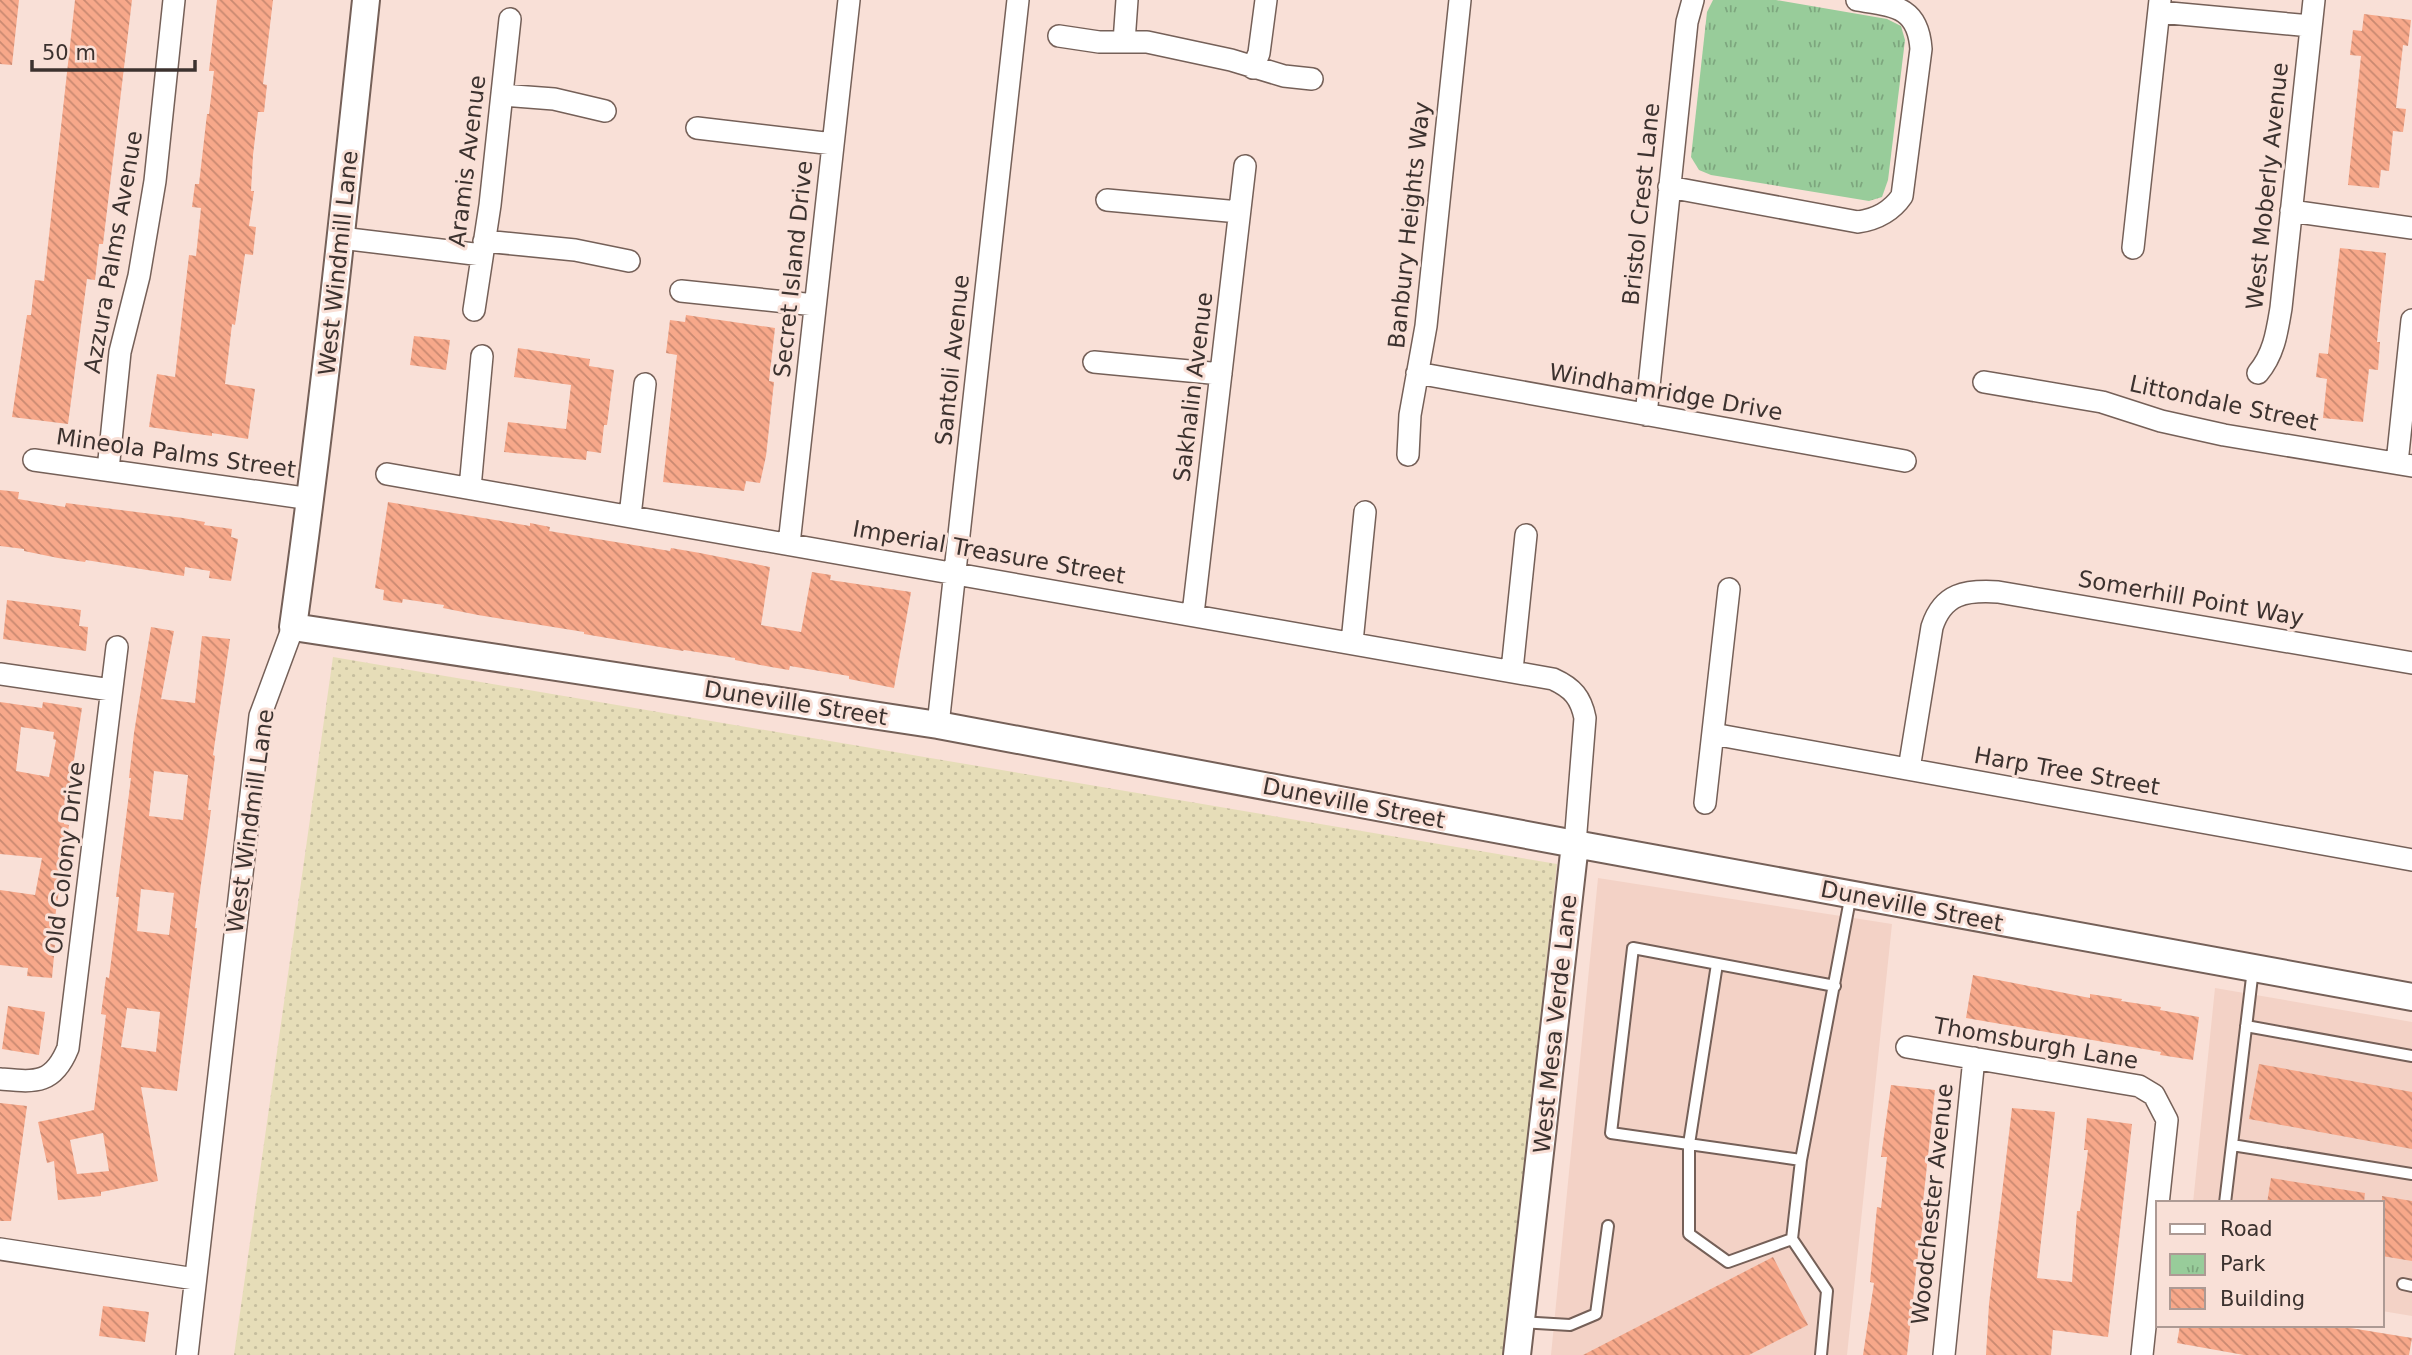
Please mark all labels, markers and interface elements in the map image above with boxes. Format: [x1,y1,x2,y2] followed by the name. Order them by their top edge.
[32,28,194,72] scale bar
[42,41,96,65] text: 50 m
[2241,61,2293,311] street label: West Moberly Avenue
[444,74,490,248] street label: Aramis Avenue
[1383,100,1435,350] street label: Banbury Heights Way
[1617,101,1665,307] street label: Bristol Crest Lane
[79,129,147,375] street label: Azzura Palms Avenue
[313,149,363,377] street label: West Windmill Lane
[769,159,817,379] street label: Secret Island Drive
[930,273,974,447] street label: Santoli Avenue
[1168,291,1218,483] street label: Sakhalin Avenue
[1547,359,1785,425] street label: Windhamridge Drive
[2127,370,2321,436] street label: Littondale Street
[54,423,298,483] street label: Mineola Palms Street
[851,515,1127,589] street label: Imperial Treasure Street
[2076,565,2306,631] street label: Somerhill Point Way
[703,676,889,730] street label: Duneville Street
[221,707,279,935] street label: West Windmill Lane
[1972,742,2162,800] street label: Harp Tree Street
[40,760,90,956] street label: Old Colony Drive
[1261,773,1447,833] street label: Duneville Street
[1819,876,2005,936] street label: Duneville Street
[1528,893,1582,1155] street label: West Mesa Verde Lane
[1931,1012,2140,1074] street label: Thomsburgh Lane
[1906,1082,1958,1326] street label: Woodchester Avenue
[2156,1201,2384,1327] legend
[2220,1217,2273,1241] text: Road
[2220,1252,2266,1276] text: Park
[2220,1287,2305,1311] text: Building

